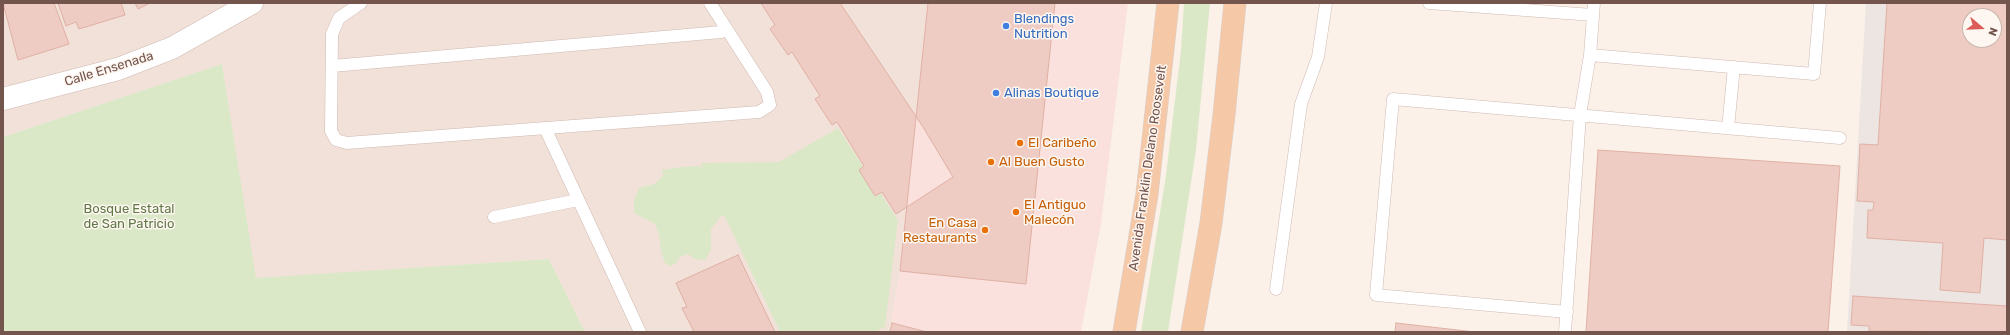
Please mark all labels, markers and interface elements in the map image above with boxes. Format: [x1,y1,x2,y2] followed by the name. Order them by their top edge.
[1962,8,2002,48] north arrow
[1014,11,1074,42] place label: Blendings Nutrition
[1001,21,1011,31] marker: Blendings Nutrition
[1985,26,2000,38] text: N
[63,48,155,90] street label: Calle Ensenada
[1126,64,1170,272] street label: Avenida Franklin Delano Roosevelt
[1004,85,1099,101] place label: Alinas Boutique
[991,88,1001,98] marker: Alinas Boutique
[1028,135,1096,151] place label: El Caribeño
[1015,138,1025,148] marker: El Caribeño
[999,154,1085,170] place label: Al Buen Gusto
[986,157,996,167] marker: Al Buen Gusto
[1024,197,1086,228] place label: El Antiguo Malecón
[84,201,174,232] park label: Bosque Estatal de San Patricio
[1011,207,1021,217] marker: El Antiguo Malecón
[903,215,977,246] place label: En Casa Restaurants
[980,225,990,235] marker: En Casa Restaurants

